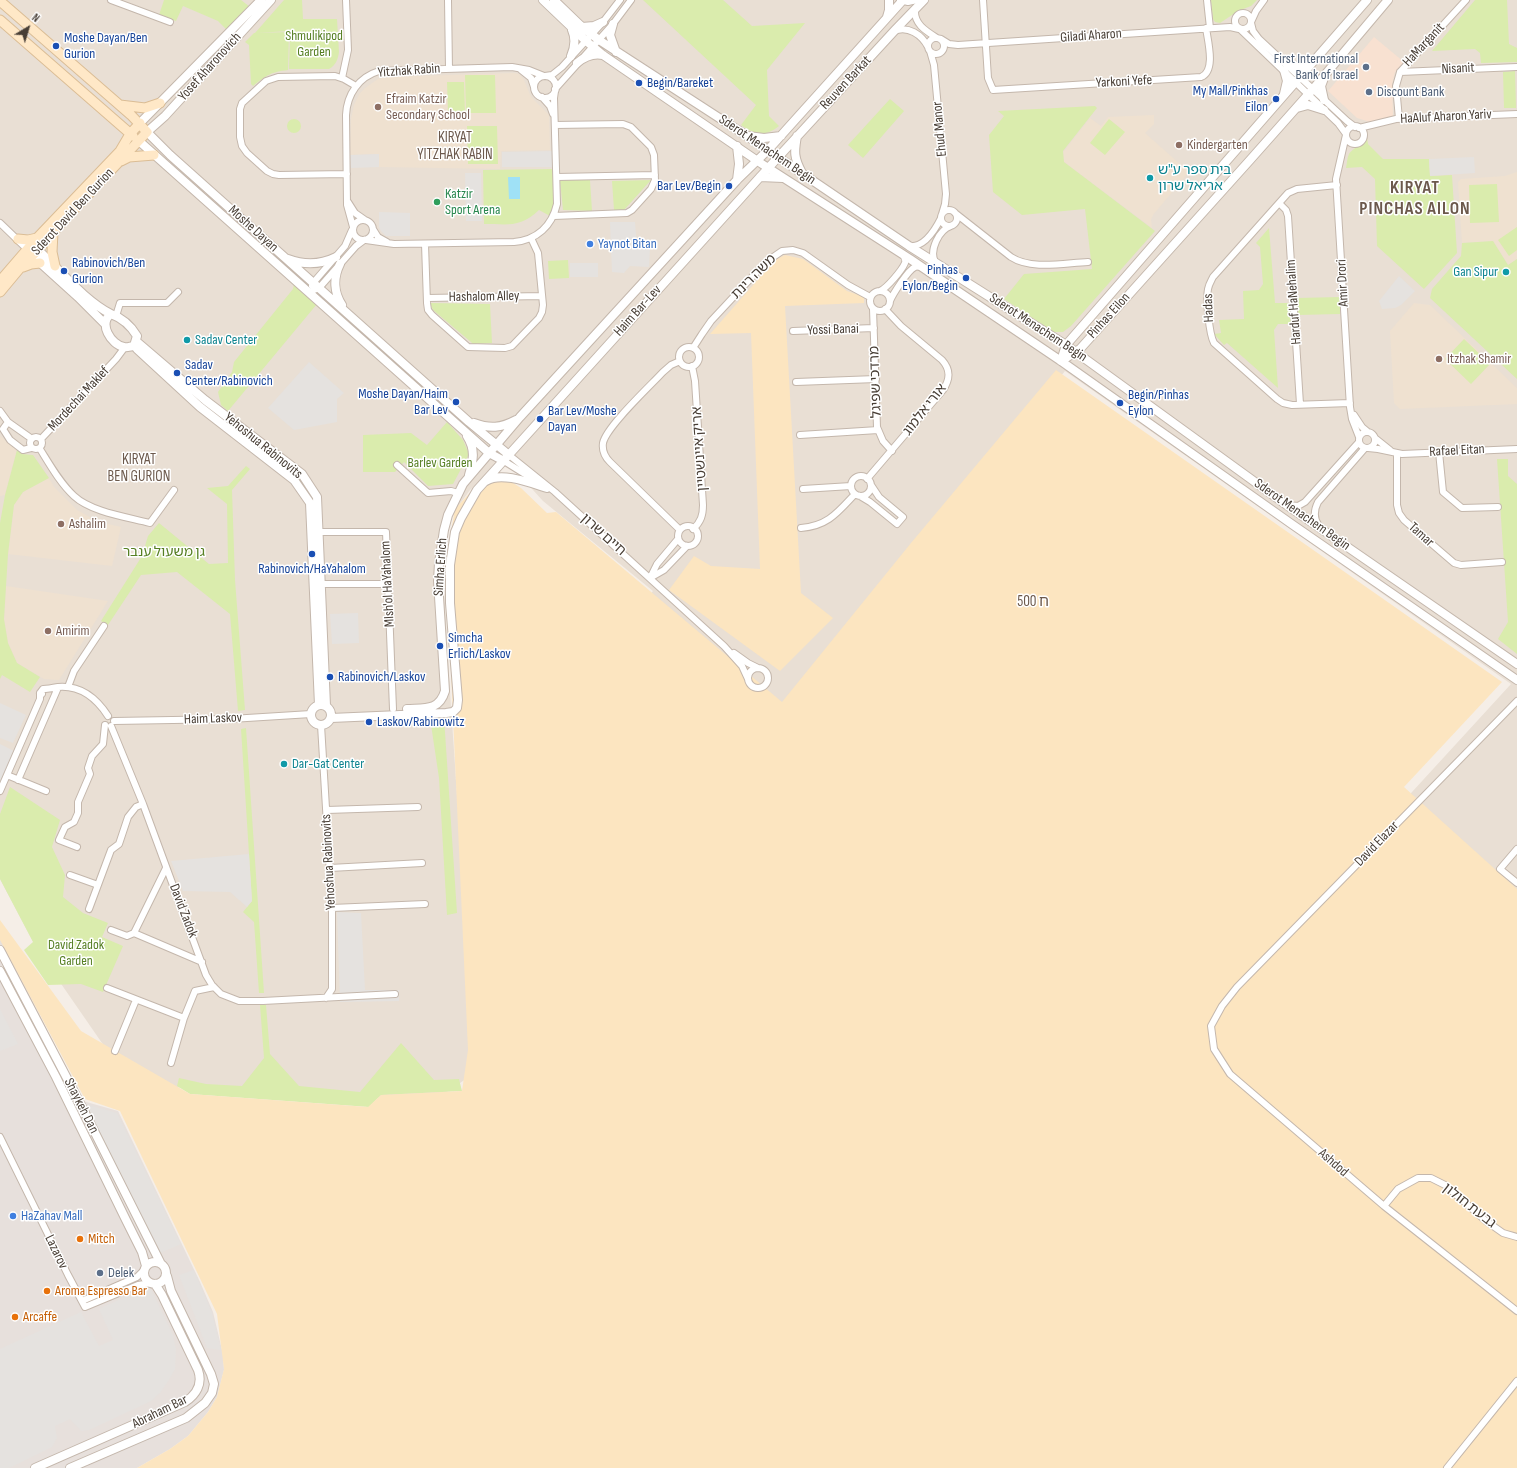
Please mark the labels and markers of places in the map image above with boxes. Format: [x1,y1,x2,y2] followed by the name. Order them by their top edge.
[64,30,148,62] place label: Moshe Dayan/Ben Gurion
[51,41,61,51] marker: Moshe Dayan/Ben Gurion
[1274,51,1358,84] place label: First International Bank of Israel
[1361,62,1371,72] marker: First International Bank of Israel
[647,75,713,91] place label: Begin/Bareket
[634,78,644,88] marker: Begin/Bareket
[1193,83,1268,116] place label: My Mall/Pinkhas Eilon
[1377,84,1444,100] place label: Discount Bank
[1364,87,1374,97] marker: Discount Bank
[386,91,470,124] place label: Efraim Katzir Secondary School
[1271,94,1281,104] marker: My Mall/Pinkhas Eilon
[373,102,383,112] marker: Efraim Katzir Secondary School
[1187,137,1248,153] place label: Kindergarten
[1174,140,1184,150] marker: Kindergarten
[1158,162,1231,194] place label: בית ספר ע''ש אריאל שרון
[1145,173,1155,183] marker: בית ספר ע''ש אריאל שרון
[657,178,721,194] place label: Bar Lev/Begin
[724,181,734,191] marker: Bar Lev/Begin
[445,186,500,218] place label: Katzir Sport Arena
[432,197,442,207] marker: Katzir Sport Arena
[598,236,657,252] place label: Yaynot Bitan
[585,239,595,249] marker: Yaynot Bitan
[72,255,145,288] place label: Rabinovich/Ben Gurion
[902,262,958,294] place label: Pinhas Eylon/Begin
[1453,264,1498,280] place label: Gan Sipur
[59,266,69,276] marker: Rabinovich/Ben Gurion
[1501,267,1511,277] marker: Gan Sipur
[961,273,971,283] marker: Pinhas Eylon/Begin
[195,332,257,348] place label: Sadav Center
[182,335,192,345] marker: Sadav Center
[1447,351,1511,367] place label: Itzhak Shamir
[1434,354,1444,364] marker: Itzhak Shamir
[185,357,273,390] place label: Sadav Center/Rabinovich
[172,368,182,378] marker: Sadav Center/Rabinovich
[358,386,448,418] place label: Moshe Dayan/Haim Bar Lev
[1128,387,1189,420] place label: Begin/Pinhas Eylon
[451,397,461,407] marker: Moshe Dayan/Haim Bar Lev
[1115,398,1125,408] marker: Begin/Pinhas Eylon
[548,403,617,436] place label: Bar Lev/Moshe Dayan
[535,414,545,424] marker: Bar Lev/Moshe Dayan
[69,516,106,532] place label: Ashalim
[56,519,66,529] marker: Ashalim
[307,549,317,559] marker: Rabinovich/HaYahalom
[258,561,366,577] place label: Rabinovich/HaYahalom
[56,623,89,639] place label: Amirim
[43,626,53,636] marker: Amirim
[448,630,511,662] place label: Simcha Erlich/Laskov
[435,641,445,651] marker: Simcha Erlich/Laskov
[338,669,425,685] place label: Rabinovich/Laskov
[325,672,335,682] marker: Rabinovich/Laskov
[377,714,465,730] place label: Laskov/Rabinowitz
[364,717,374,727] marker: Laskov/Rabinowitz
[292,756,364,772] place label: Dar-Gat Center
[279,759,289,769] marker: Dar-Gat Center
[21,1208,82,1224] place label: HaZahav Mall
[8,1211,18,1221] marker: HaZahav Mall
[88,1231,115,1247] place label: Mitch
[75,1234,85,1244] marker: Mitch
[108,1265,134,1281] place label: Delek
[95,1268,105,1278] marker: Delek
[55,1283,147,1299] place label: Aroma Espresso Bar
[42,1286,52,1296] marker: Aroma Espresso Bar
[23,1309,57,1325] place label: Arcaffe
[10,1312,20,1322] marker: Arcaffe

